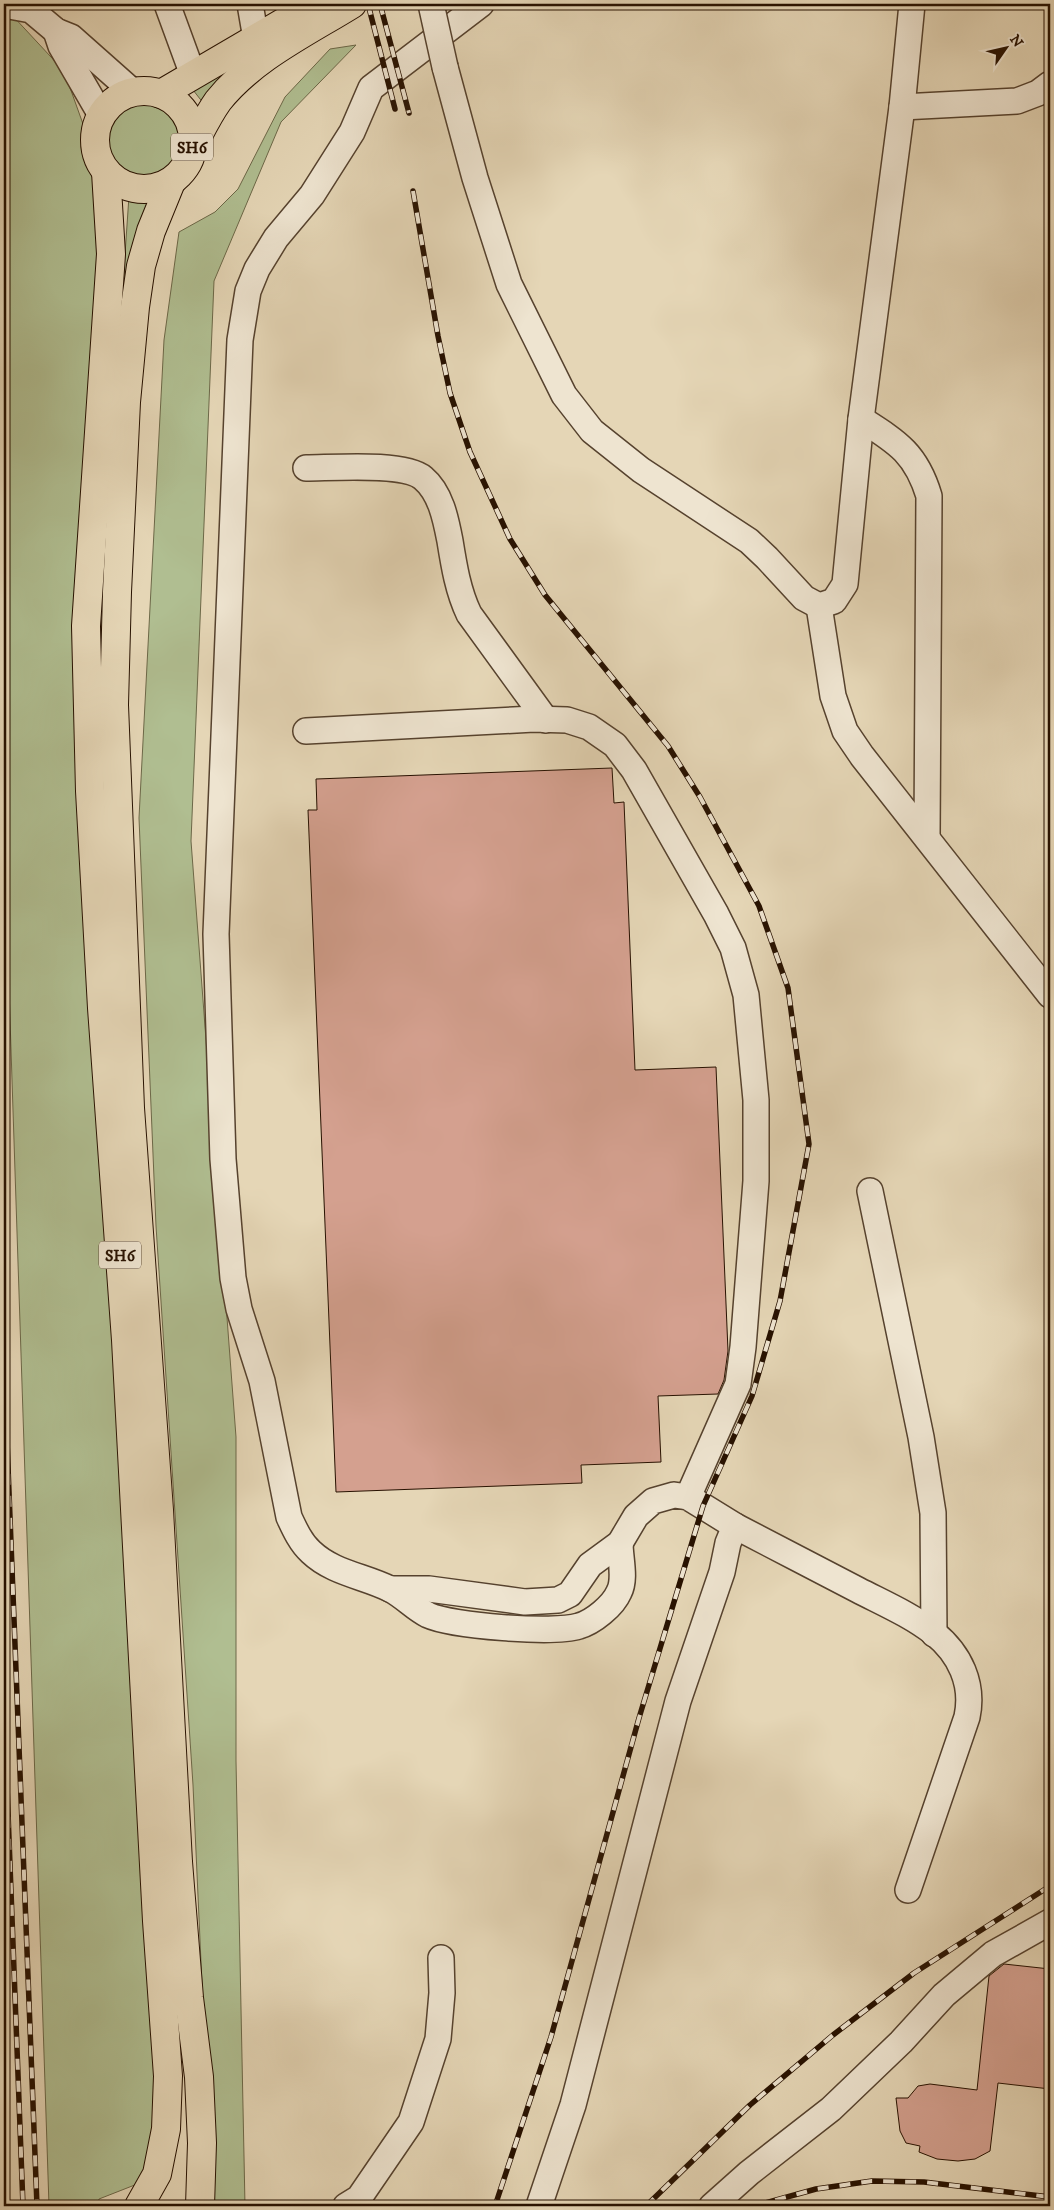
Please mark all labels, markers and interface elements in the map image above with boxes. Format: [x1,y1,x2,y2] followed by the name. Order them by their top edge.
[982,22,1032,72] north arrow
[1005,31,1027,52] text: N
[171,134,213,160] road number: SH6
[99,1242,141,1268] road number: SH6

